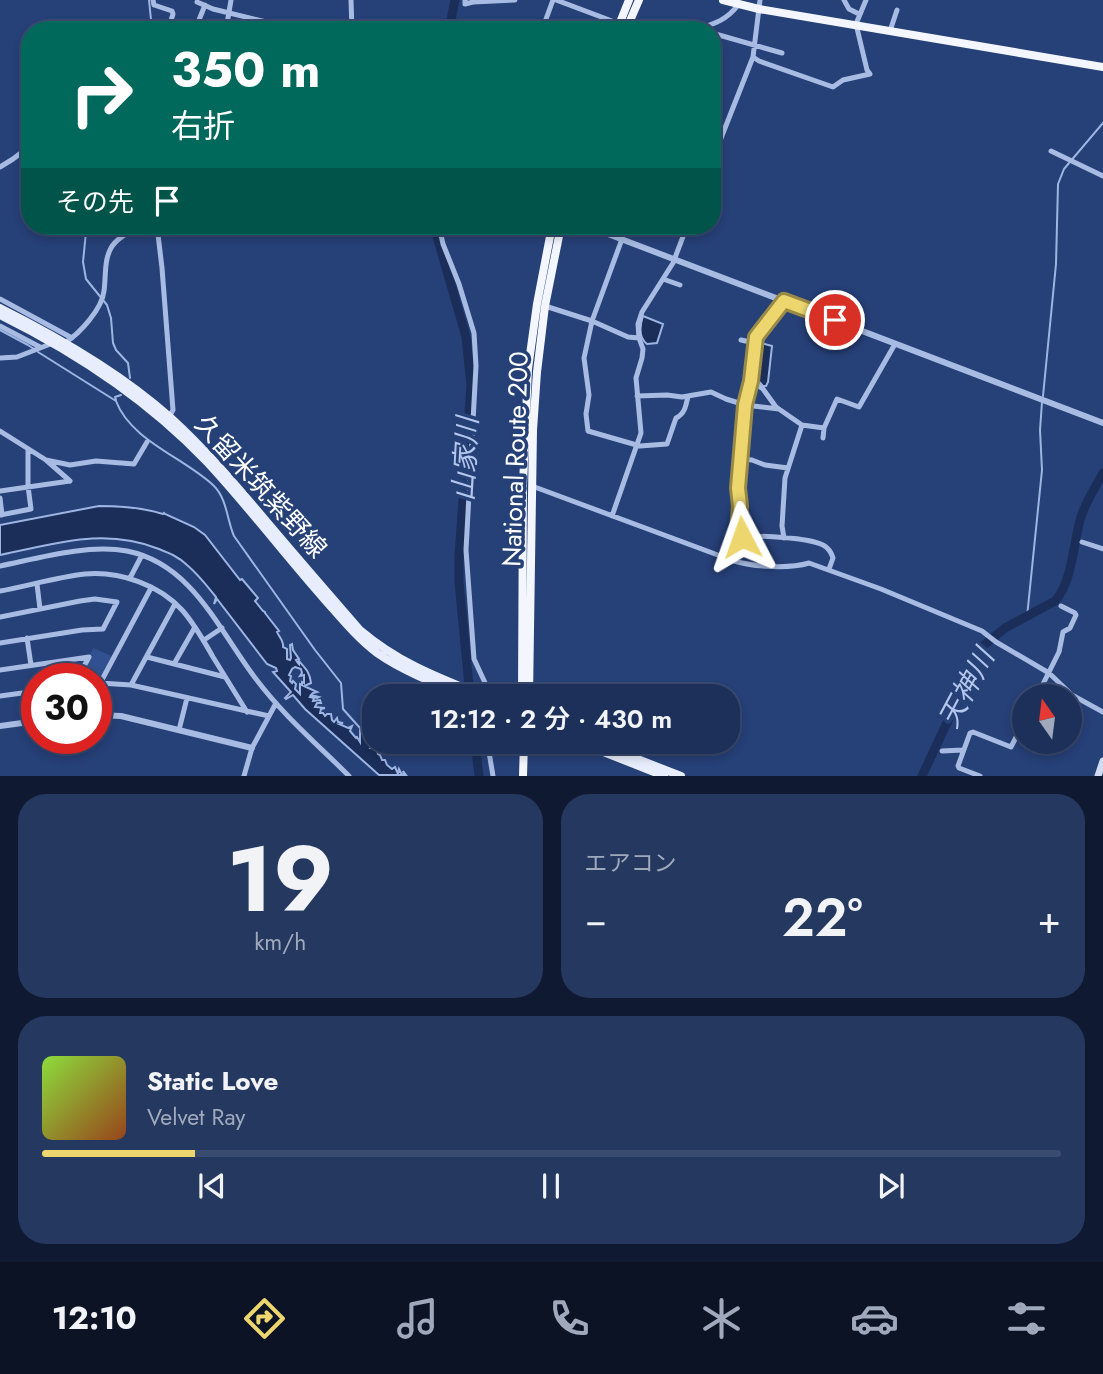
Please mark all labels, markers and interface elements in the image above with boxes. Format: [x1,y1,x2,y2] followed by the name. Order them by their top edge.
[171,35,320,105] text: 350 m
[56,49,147,140] icon: right
[171,103,235,149] text: 右折
[148,182,186,220] icon: arrive
[56,183,134,221] text: その先
[805,290,865,350] pin
[816,301,854,339] icon: arrive
[492,351,538,567] street label: National Route 200
[186,406,336,566] street label: 久留米筑紫野線
[443,413,488,502] water label: 山家川
[705,500,779,574] position arrow
[929,639,1006,735] water label: 天神川
[21,663,112,754] speed limit sign: 30
[1012,684,1082,754] north arrow
[1012,684,1082,754] map controls
[430,700,672,738] text: 12:12 · 2 分 · 430 m
[227,814,334,945] text: 19
[585,846,677,880] text: エアコン
[782,880,863,956] text: 22°
[585,892,607,947] text: −
[1038,892,1061,947] text: +
[254,925,306,959] text: km/h
[147,1062,279,1100] text: Static Love
[147,1100,245,1134] text: Velvet Ray
[193,1167,231,1205] icon: previous
[532,1167,570,1205] icon: pause
[872,1167,910,1205] icon: next
[240,1294,289,1343] icon: directions
[393,1294,442,1343] icon: music
[545,1294,594,1343] icon: phone
[697,1294,746,1343] icon: climate
[850,1294,899,1343] icon: car
[1002,1294,1051,1343] icon: filters
[52,1295,137,1341] text: 12:10

